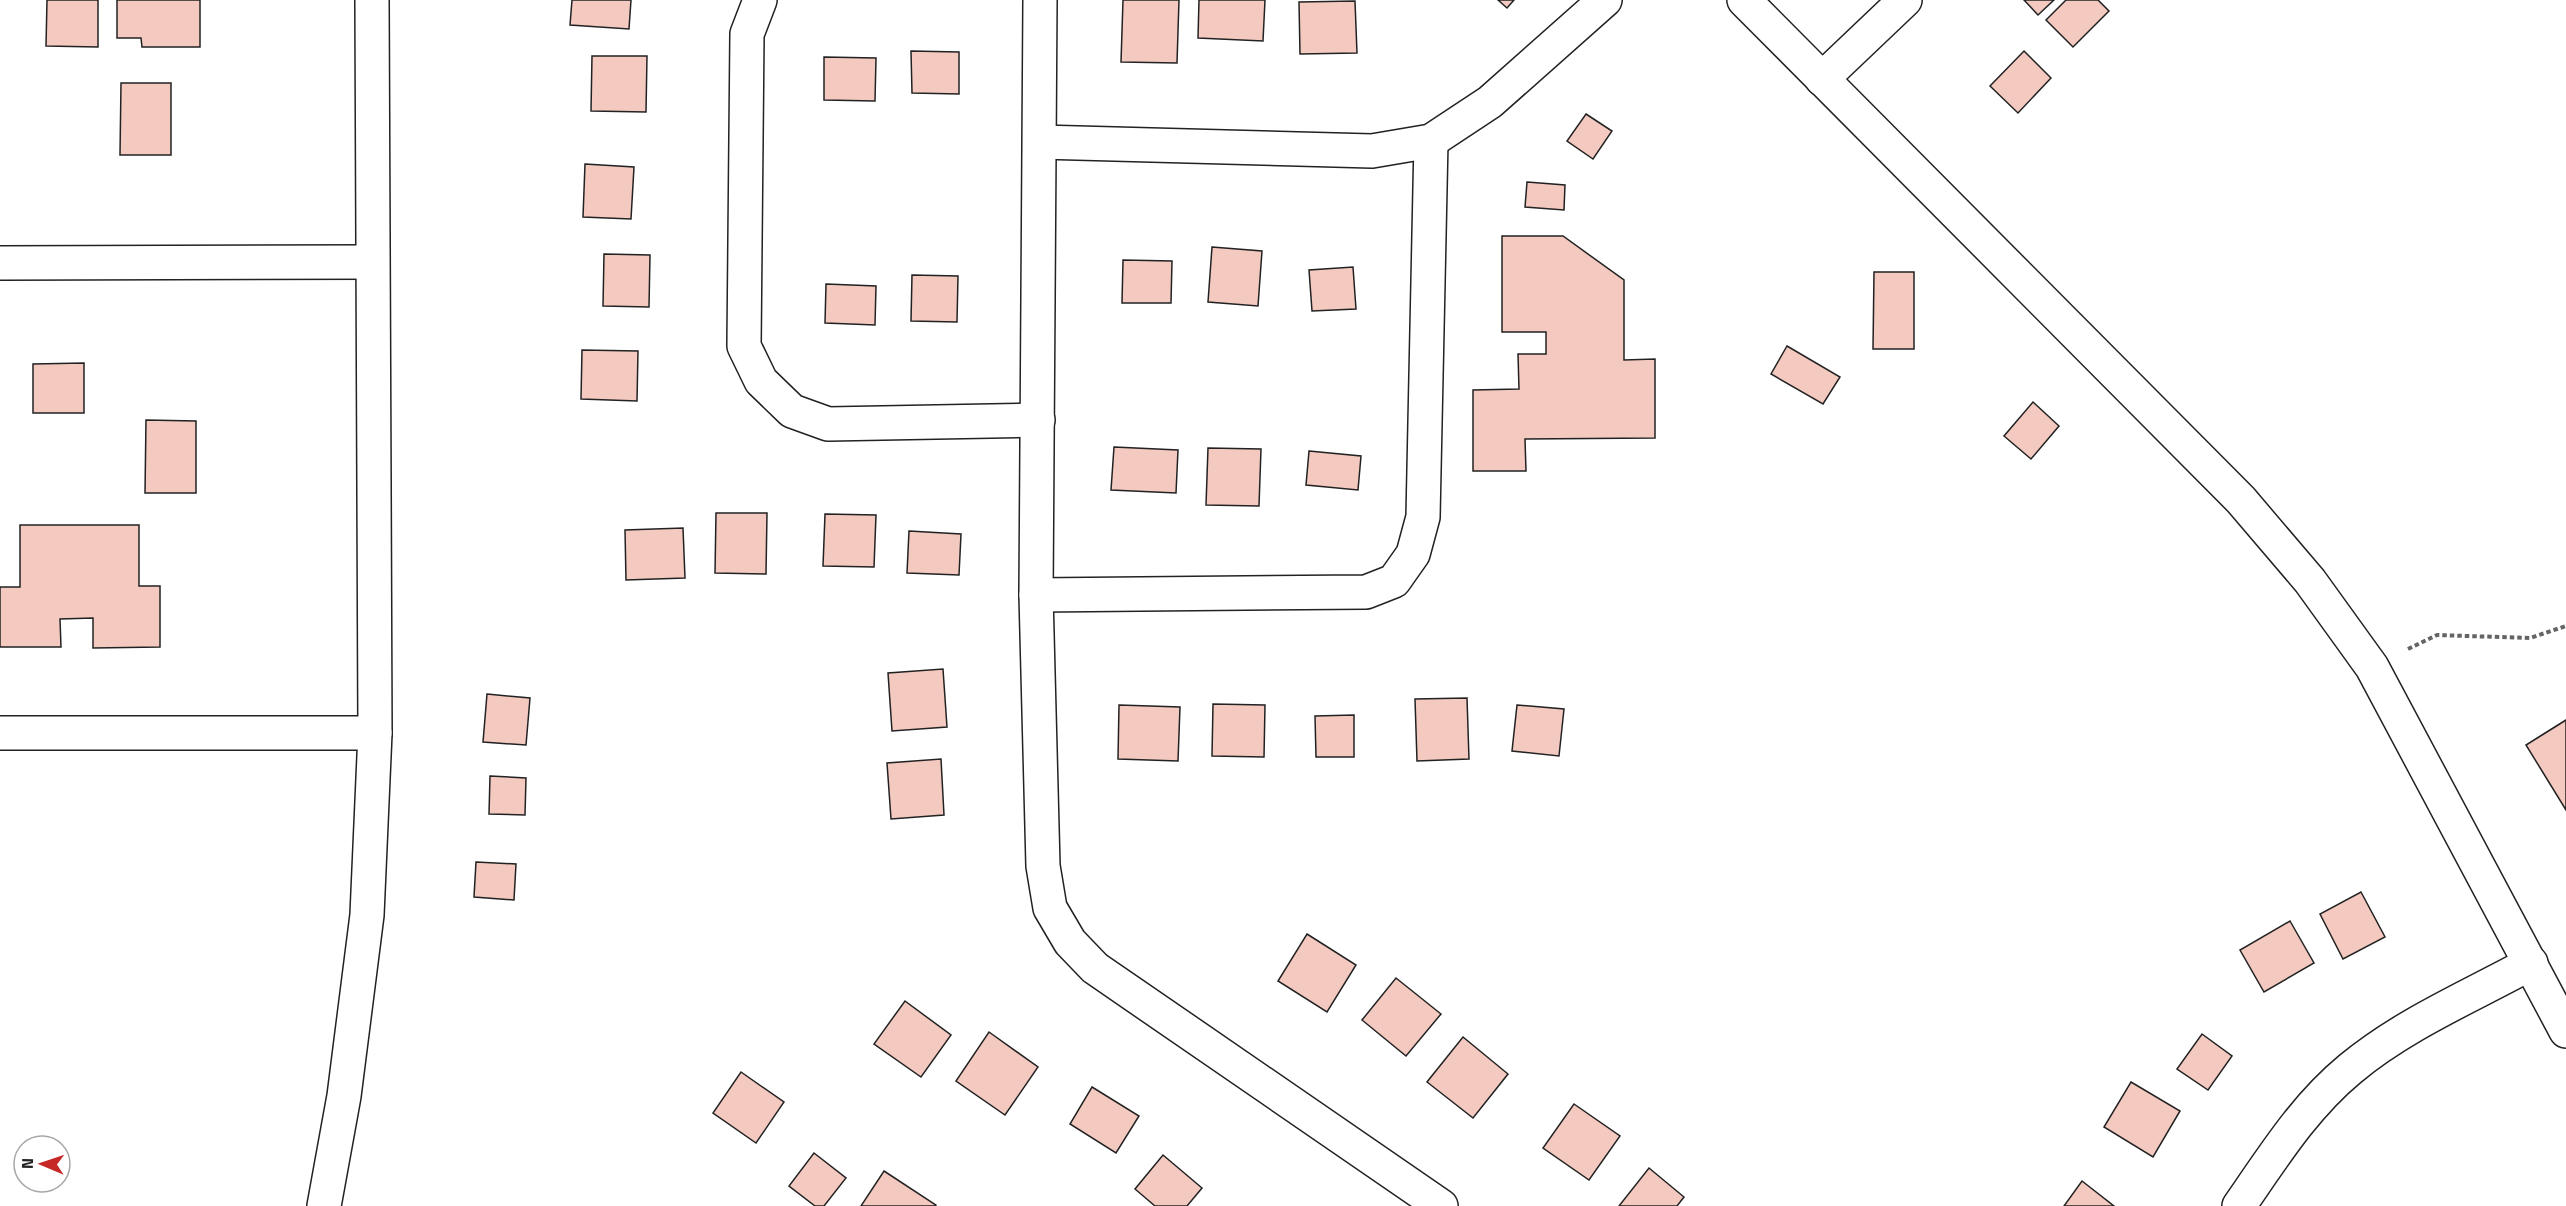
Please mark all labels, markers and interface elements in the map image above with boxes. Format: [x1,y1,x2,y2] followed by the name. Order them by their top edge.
[12,1134,72,1194] north arrow
[15,1158,39,1169] text: N

